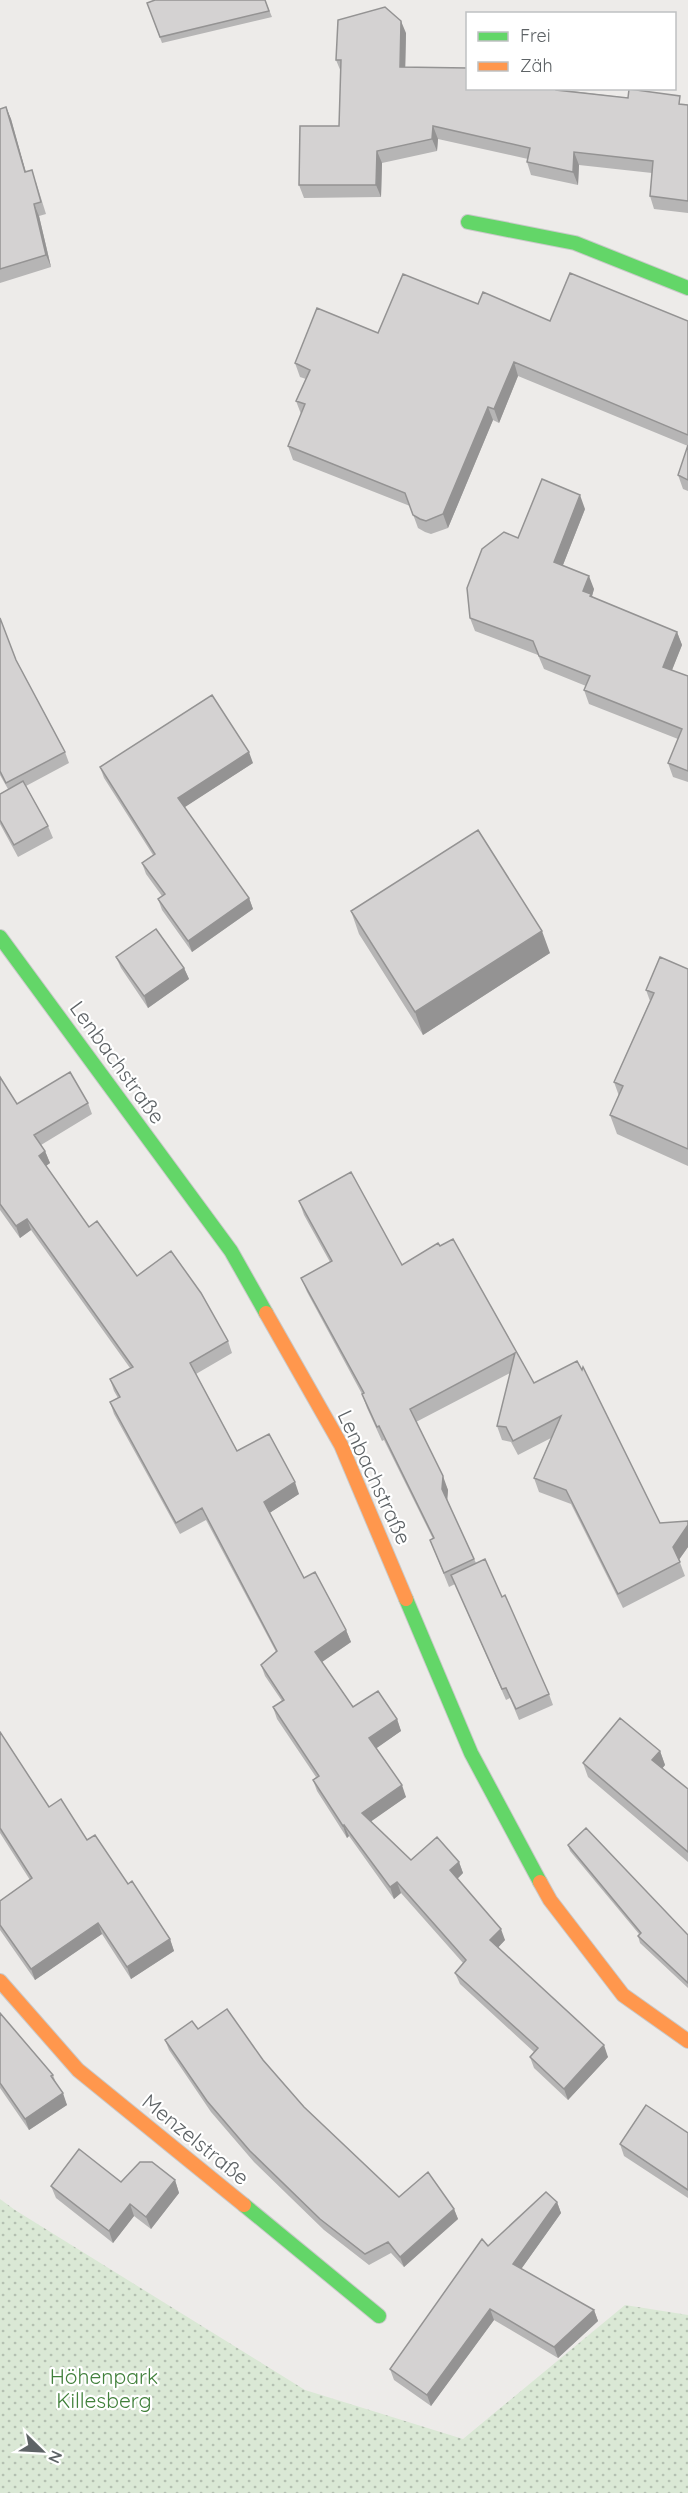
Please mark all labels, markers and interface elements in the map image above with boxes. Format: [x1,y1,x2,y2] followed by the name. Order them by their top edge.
[466,12,676,90] legend
[520,24,551,47] text: Frei
[520,54,553,77] text: Zäh
[65,995,171,1129] street label: Lenbachstraße
[332,1406,418,1548] street label: Lenbachstraße
[137,2088,255,2190] street label: Menzelstraße
[50,2363,158,2413] park label: Höhenpark Killesberg
[12,2421,72,2481] north arrow
[44,2448,67,2467] text: N

